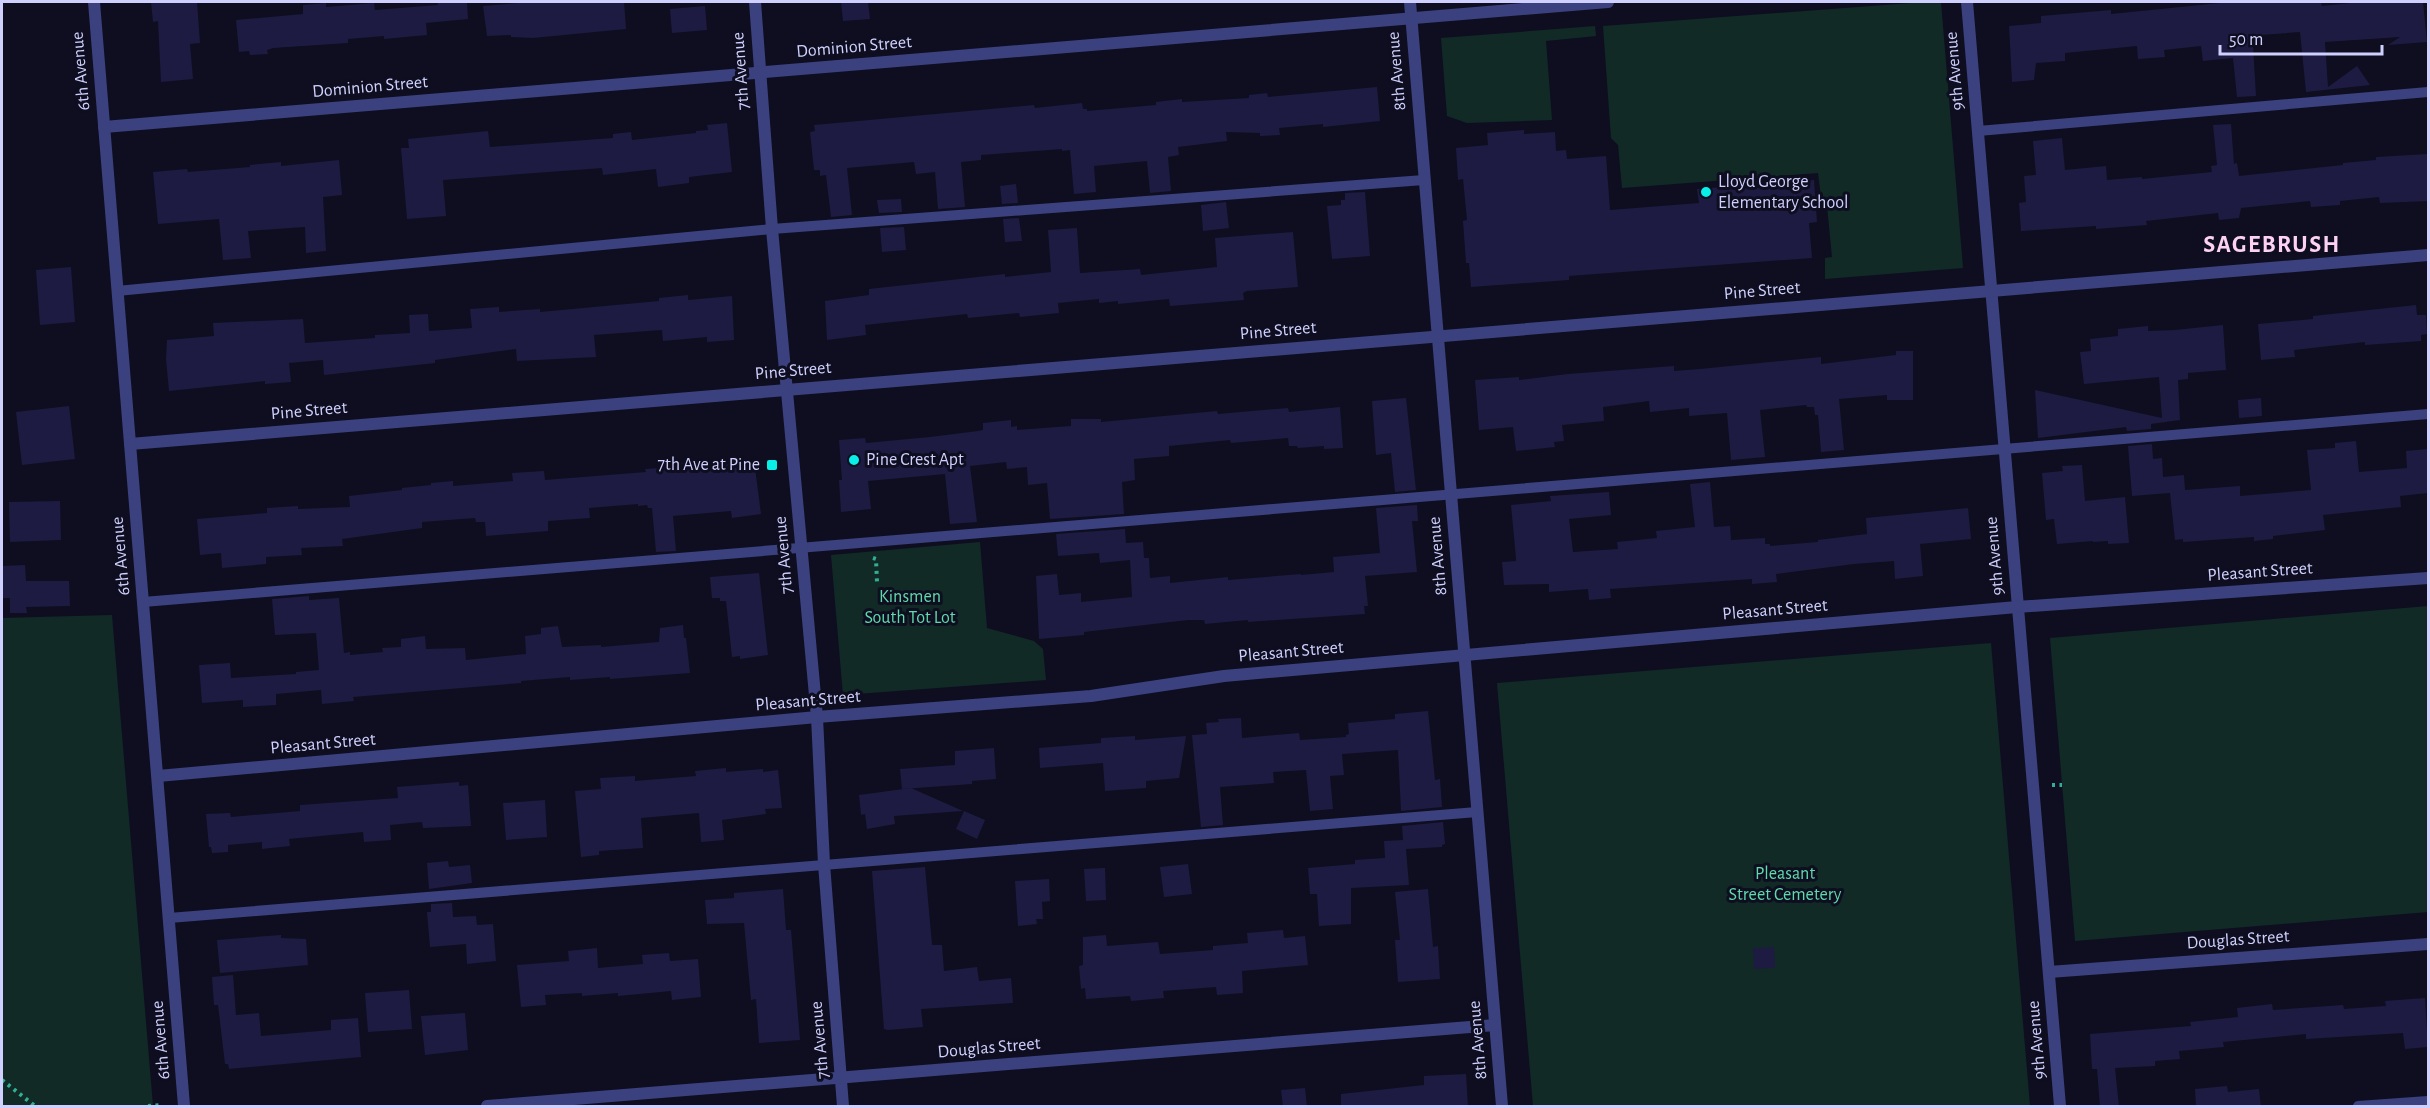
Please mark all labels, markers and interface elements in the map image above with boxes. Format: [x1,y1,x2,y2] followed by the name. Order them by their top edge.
[2220,18,2382,56] scale bar
[69,31,93,111] street label: 6th Avenue
[729,31,753,111] street label: 7th Avenue
[1385,31,1409,111] street label: 8th Avenue
[1943,31,1967,111] street label: 9th Avenue
[2229,31,2263,49] text: 50 m
[795,33,913,61] street label: Dominion Street
[311,73,429,101] street label: Dominion Street
[1718,173,1849,212] place label: Lloyd George Elementary School
[1699,185,1713,199] marker: Lloyd George Elementary School
[2203,233,2341,257] district label: SAGEBRUSH
[1723,279,1801,303] street label: Pine Street
[1239,319,1317,343] street label: Pine Street
[754,359,832,383] street label: Pine Street
[270,399,348,423] street label: Pine Street
[866,451,964,469] place label: Pine Crest Apt
[847,453,861,467] marker: Pine Crest Apt
[657,456,760,474] place label: 7th Ave at Pine
[765,458,779,472] marker: 7th Ave at Pine
[772,515,796,595] street label: 7th Avenue
[109,516,133,596] street label: 6th Avenue
[1426,516,1450,596] street label: 8th Avenue
[1983,516,2007,596] street label: 9th Avenue
[2207,559,2314,585] street label: Pleasant Street
[864,588,956,627] park label: Kinsmen South Tot Lot
[1722,596,1829,624] street label: Pleasant Street
[1238,638,1345,666] street label: Pleasant Street
[755,687,862,715] street label: Pleasant Street
[270,730,377,758] street label: Pleasant Street
[1729,865,1842,904] park label: Pleasant Street Cemetery
[2186,927,2290,953] street label: Douglas Street
[149,1000,173,1080] street label: 6th Avenue
[808,1000,832,1080] street label: 7th Avenue
[1466,1000,1490,1080] street label: 8th Avenue
[2025,1000,2049,1080] street label: 9th Avenue
[937,1035,1041,1061] street label: Douglas Street

